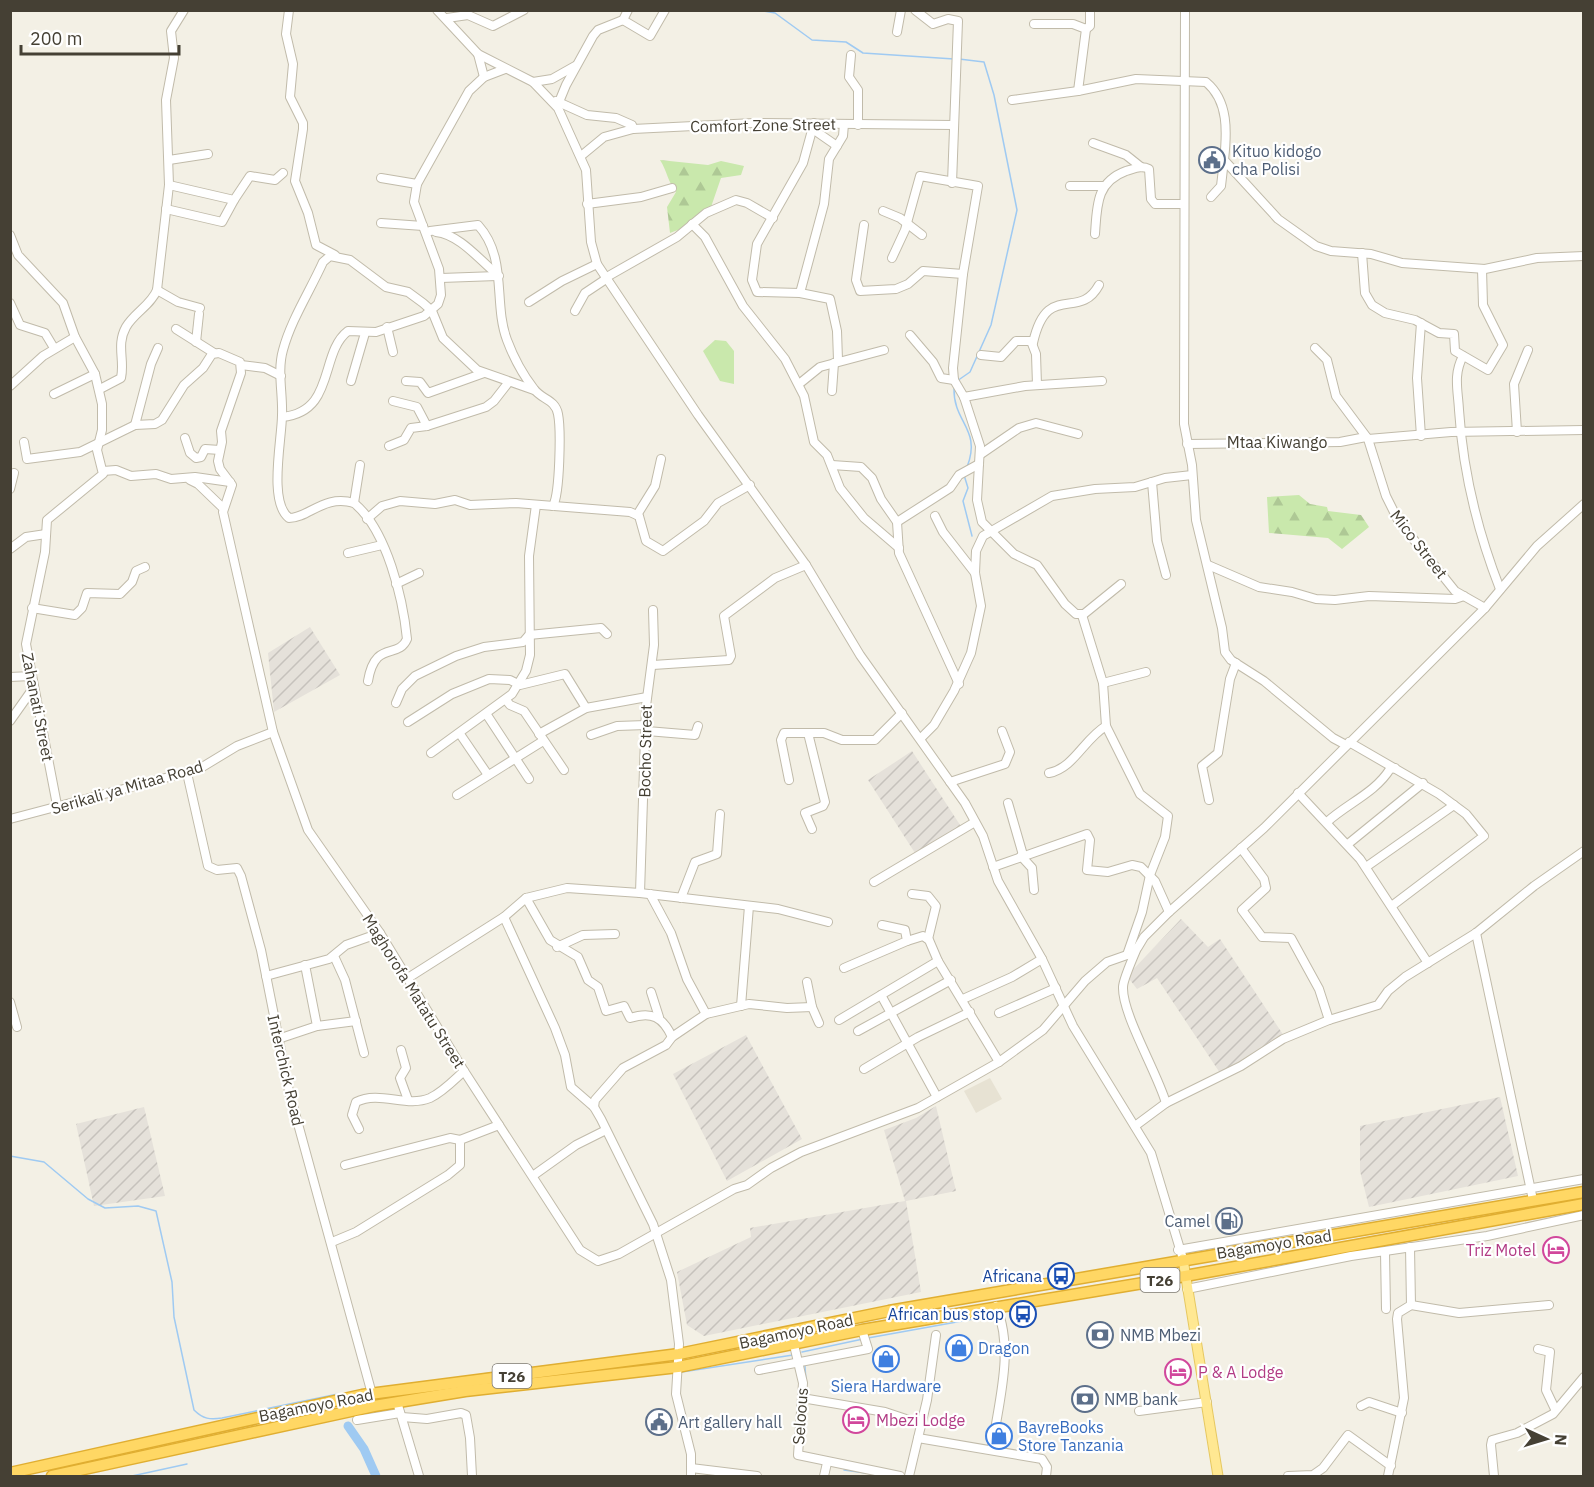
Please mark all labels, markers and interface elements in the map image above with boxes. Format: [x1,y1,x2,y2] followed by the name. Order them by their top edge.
[21,18,178,56] scale bar
[30,27,82,50] text: 200 m
[690,114,836,136] street label: Comfort Zone Street
[1232,141,1322,179] place label: Kituo kidogo cha Polisi
[1197,145,1227,175] public building icon: Kituo kidogo cha Polisi
[1227,432,1327,452] street label: Mtaa Kiwango
[1386,506,1452,582] street label: Mico Street
[18,651,58,763] street label: Zahanati Street
[634,704,656,798] street label: Bocho Street
[49,756,205,818] street label: Serikali ya Mitaa Road
[358,910,470,1072] street label: Maghorofa Matatu Street
[263,1012,309,1128] street label: Interchick Road
[1214,1206,1244,1236] fuel station icon: Camel
[1164,1211,1210,1231] place label: Camel
[1215,1225,1333,1263] street label: Bagamoyo Road
[1541,1235,1571,1265] hotel icon: Triz Motel
[1466,1240,1536,1260] place label: Triz Motel
[1046,1261,1076,1291] bus stop icon: Africana
[982,1266,1042,1286] place label: Africana
[1140,1268,1180,1292] road number: T26
[1008,1299,1038,1329] bus stop icon: African bus stop
[888,1304,1004,1324] place label: African bus stop
[737,1309,855,1353] street label: Bagamoyo Road
[1085,1320,1115,1350] bank icon: NMB Mbezi
[1120,1325,1201,1345] place label: NMB Mbezi
[944,1333,974,1363] shop icon: Dragon
[978,1338,1030,1358] place label: Dragon
[871,1344,901,1374] shop icon: Siera Hardware
[1163,1357,1193,1387] hotel icon: P & A Lodge
[1198,1362,1284,1382] place label: P & A Lodge
[492,1364,532,1388] road number: T26
[831,1376,941,1396] place label: Siera Hardware
[257,1384,375,1426] street label: Bagamoyo Road
[1070,1384,1100,1414] bank icon: NMB bank
[788,1387,812,1445] street label: Seloous
[1104,1389,1178,1409] place label: NMB bank
[841,1405,871,1435] hotel icon: Mbezi Lodge
[644,1407,674,1437] public building icon: Art gallery hall
[1516,1409,1576,1469] north arrow
[876,1410,966,1430] place label: Mbezi Lodge
[678,1412,782,1432] place label: Art gallery hall
[1018,1417,1124,1455] place label: BayreBooks Store Tanzania
[984,1421,1014,1451] shop icon: BayreBooks Store Tanzania
[1551,1434,1571,1447] text: N

